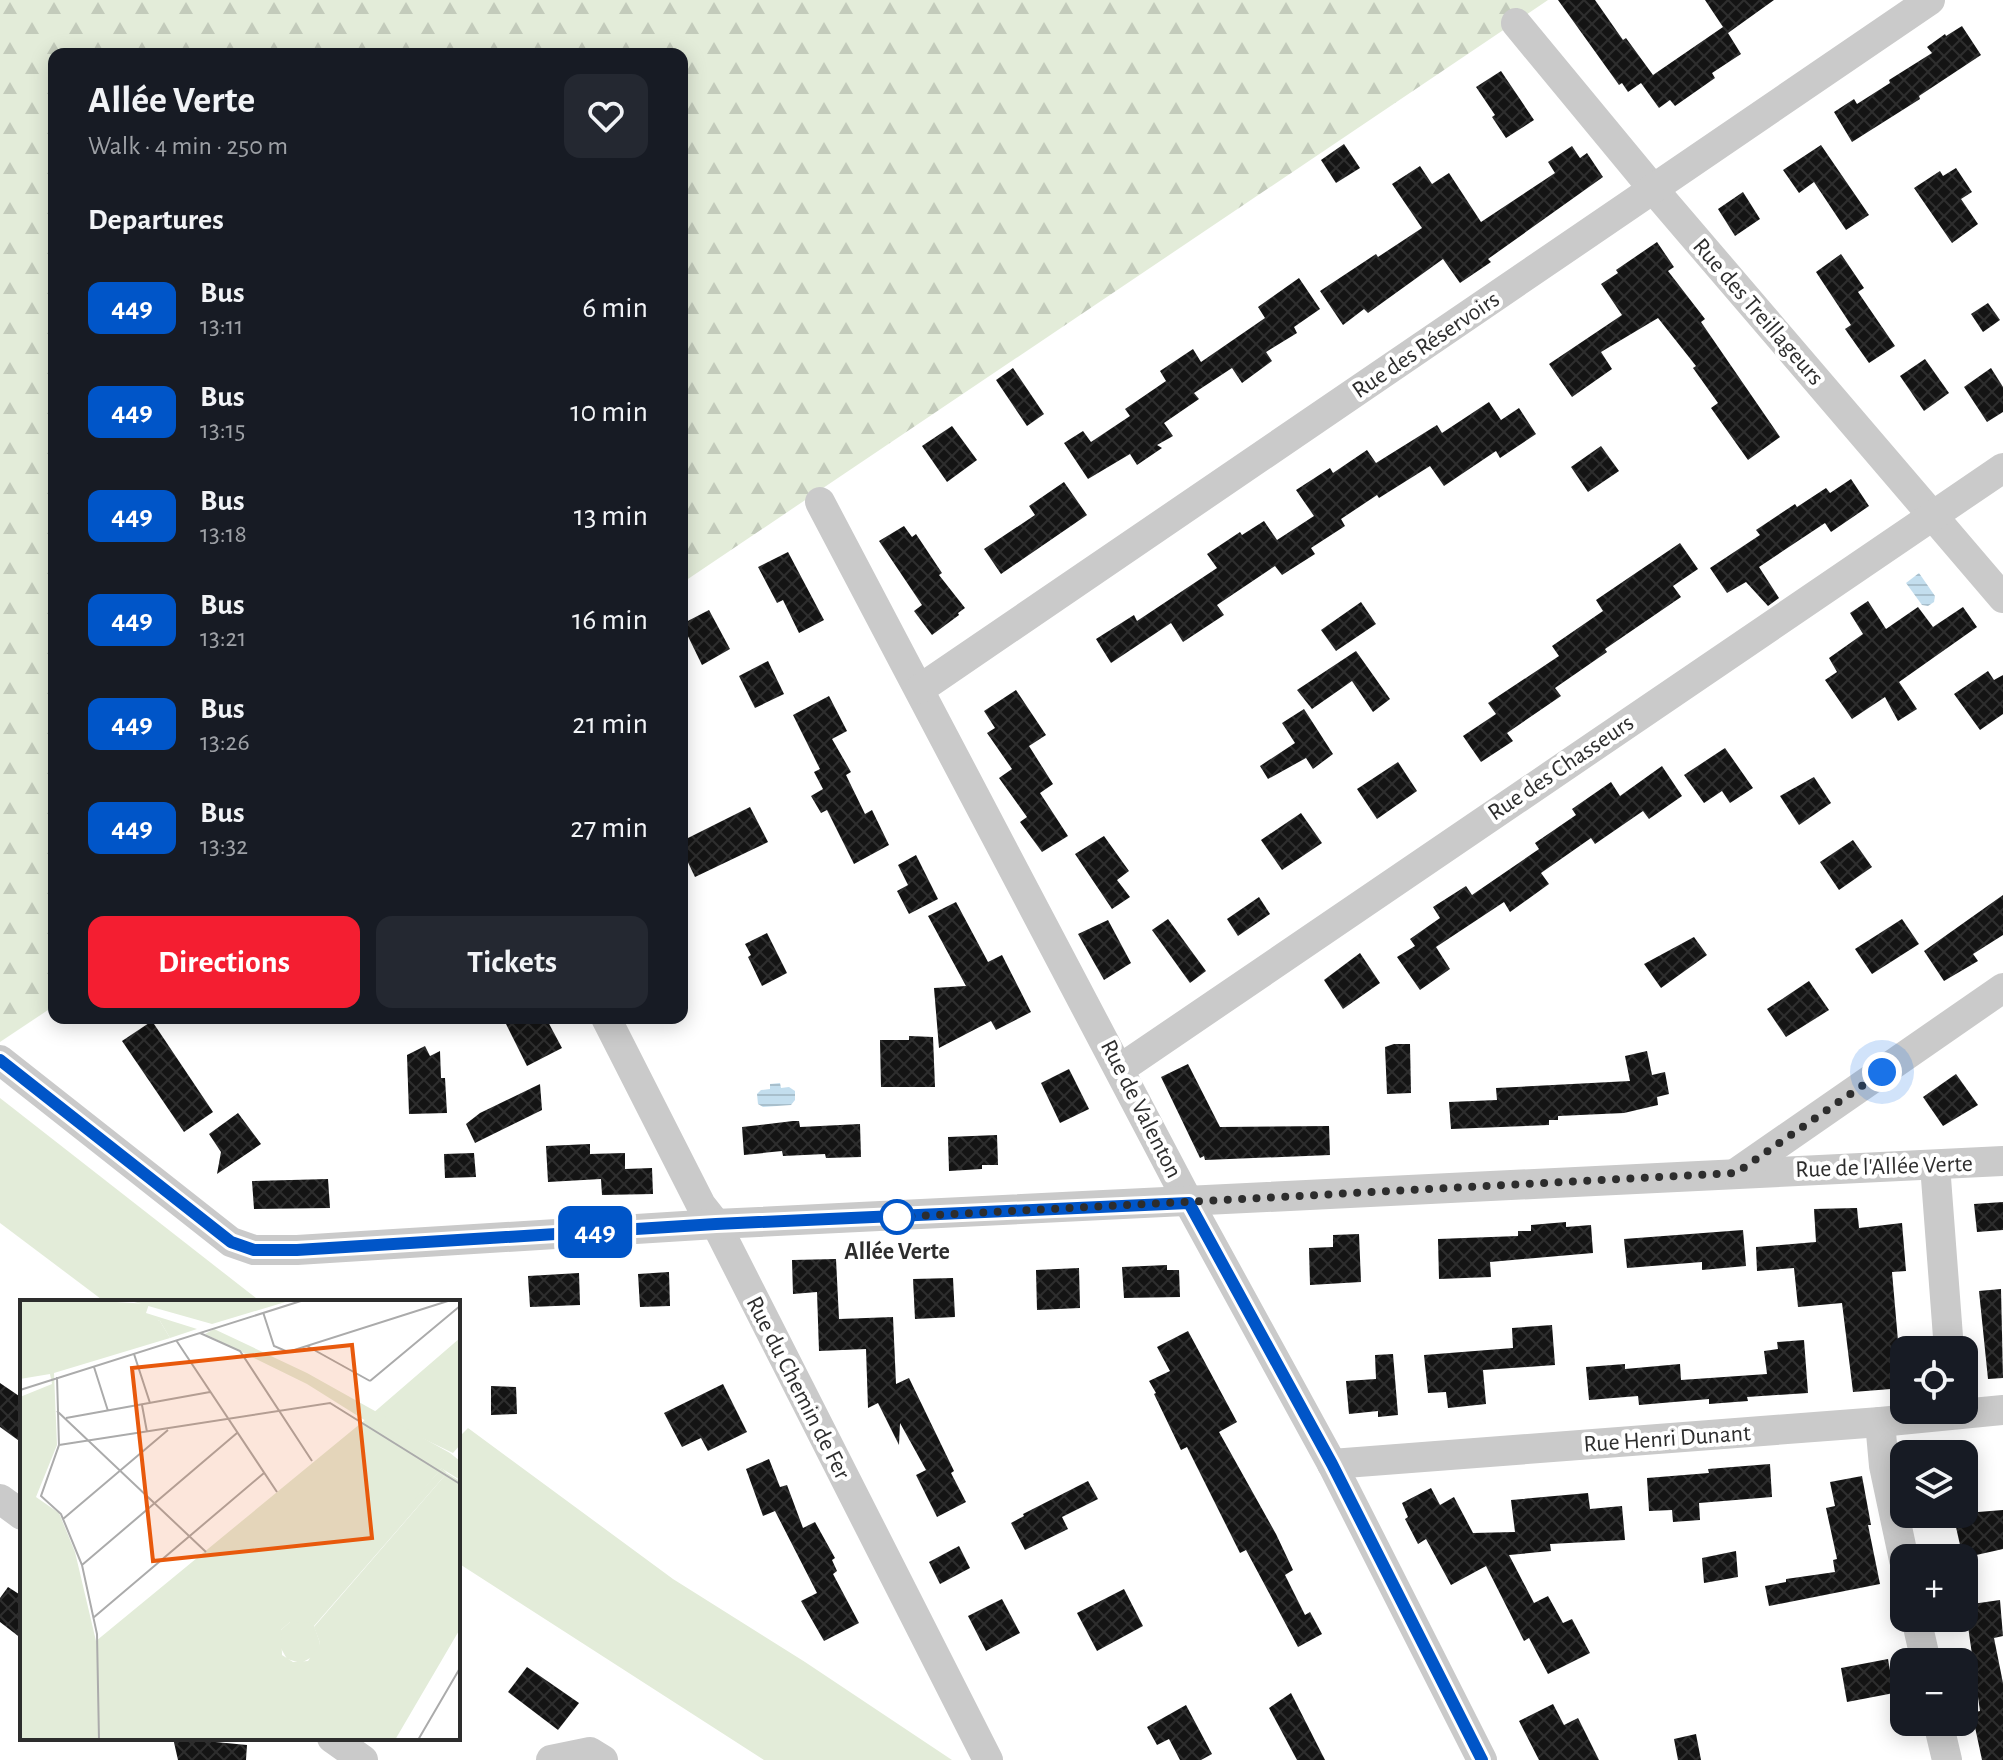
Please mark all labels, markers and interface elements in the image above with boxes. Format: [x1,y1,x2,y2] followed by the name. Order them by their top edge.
[564,74,648,158] button: heart
[88,82,255,120] text: Allée Verte
[88,133,288,159] text: Walk · 4 min · 250 m
[88,205,224,235] text: Departures
[1688,234,1828,390] street label: Rue des Treillageurs
[200,278,245,308] text: Bus
[1348,287,1504,403] street label: Rue des Réservoirs
[582,293,648,323] text: 6 min
[111,294,153,322] text: 449
[200,313,244,339] text: 13:11
[200,382,245,412] text: Bus
[570,397,648,427] text: 10 min
[111,398,153,426] text: 449
[200,417,245,443] text: 13:15
[200,486,245,516] text: Bus
[574,501,648,531] text: 13 min
[111,502,153,530] text: 449
[200,521,247,547] text: 13:18
[200,590,245,620] text: Bus
[572,605,648,635] text: 16 min
[111,606,153,634] text: 449
[200,625,246,651] text: 13:21
[200,694,245,724] text: Bus
[572,709,648,739] text: 21 min
[111,710,153,738] text: 449
[1484,711,1638,825] street label: Rue des Chasseurs
[200,729,250,755] text: 13:26
[200,798,245,828] text: Bus
[570,813,648,843] text: 27 min
[111,814,153,842] text: 449
[200,833,248,859] text: 13:32
[88,916,360,1008] button: Directions
[376,916,648,1008] button: Tickets
[1096,1036,1186,1182] street label: Rue de Valenton
[1862,1052,1902,1092] your location
[1795,1152,1973,1182] street label: Rue de l'Allée Verte
[880,1200,914,1234] marker: Allée Verte
[549,1206,641,1258] line badge: 449
[574,1218,616,1246] text: 449
[844,1240,950,1264] place label: Allée Verte
[741,1293,855,1484] street label: Rue du Chemin de Fer
[20,1300,460,1740] inset map
[1890,1336,1978,1736] map controls
[1890,1336,1978,1424] button: locate
[1583,1421,1752,1457] street label: Rue Henri Dunant
[1890,1440,1978,1528] button: layers
[1890,1544,1978,1632] button: +
[1890,1648,1978,1736] button: −

